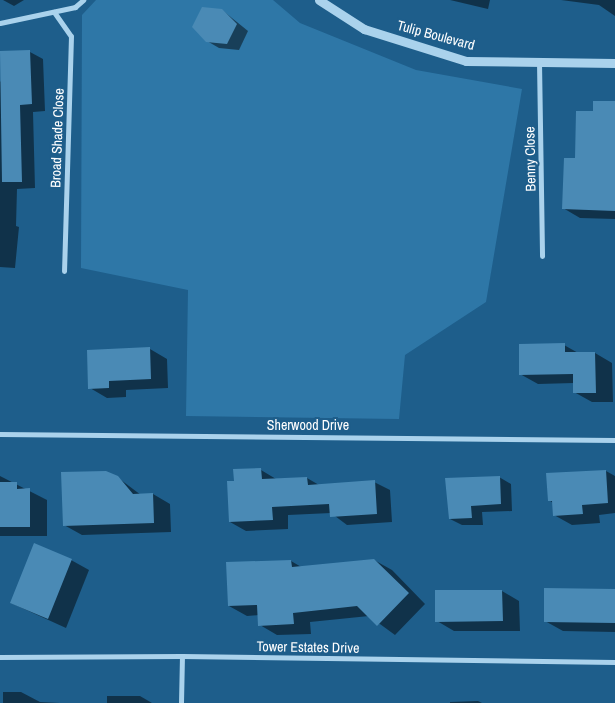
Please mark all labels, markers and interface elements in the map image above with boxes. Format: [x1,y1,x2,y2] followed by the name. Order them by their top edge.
[395,17,477,53] street label: Tulip Boulevard
[47,88,67,188] street label: Broad Shade Close
[521,126,539,192] street label: Benny Close
[267,417,349,433] street label: Sherwood Drive
[257,638,359,656] street label: Tower Estates Drive

